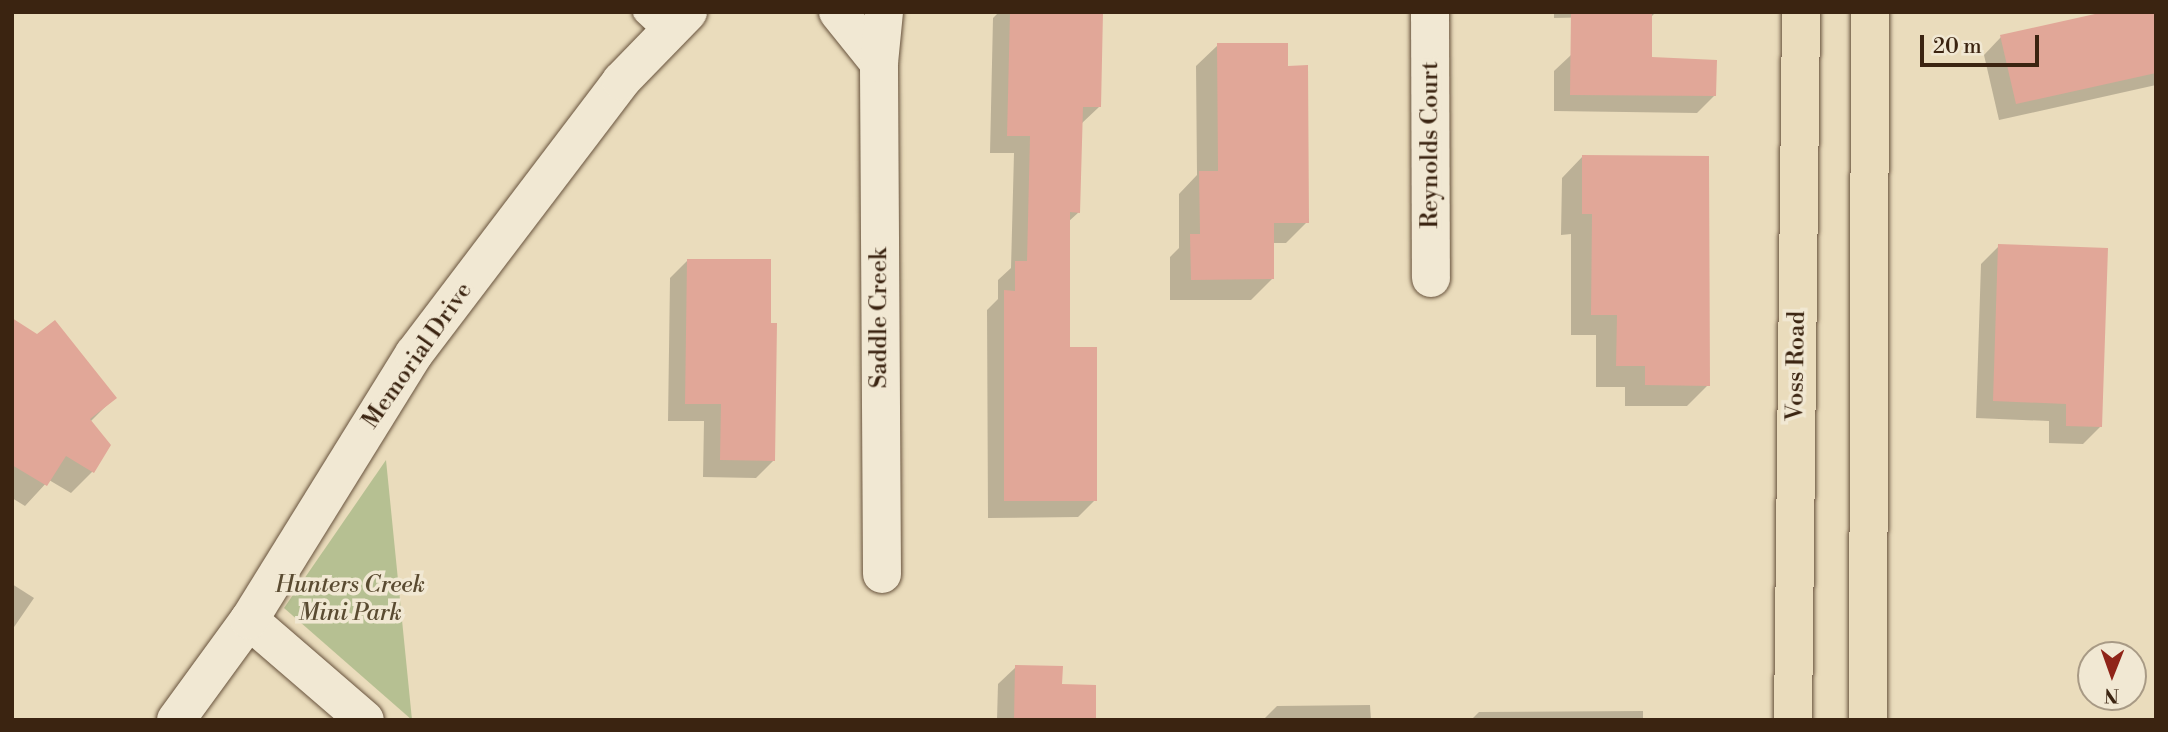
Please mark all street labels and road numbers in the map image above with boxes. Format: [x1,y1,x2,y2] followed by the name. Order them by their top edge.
[1417,61,1445,229] street label: Reynolds Court
[866,248,894,388] street label: Saddle Creek
[357,277,479,435] street label: Memorial Drive
[1782,311,1812,421] street label: Voss Road

